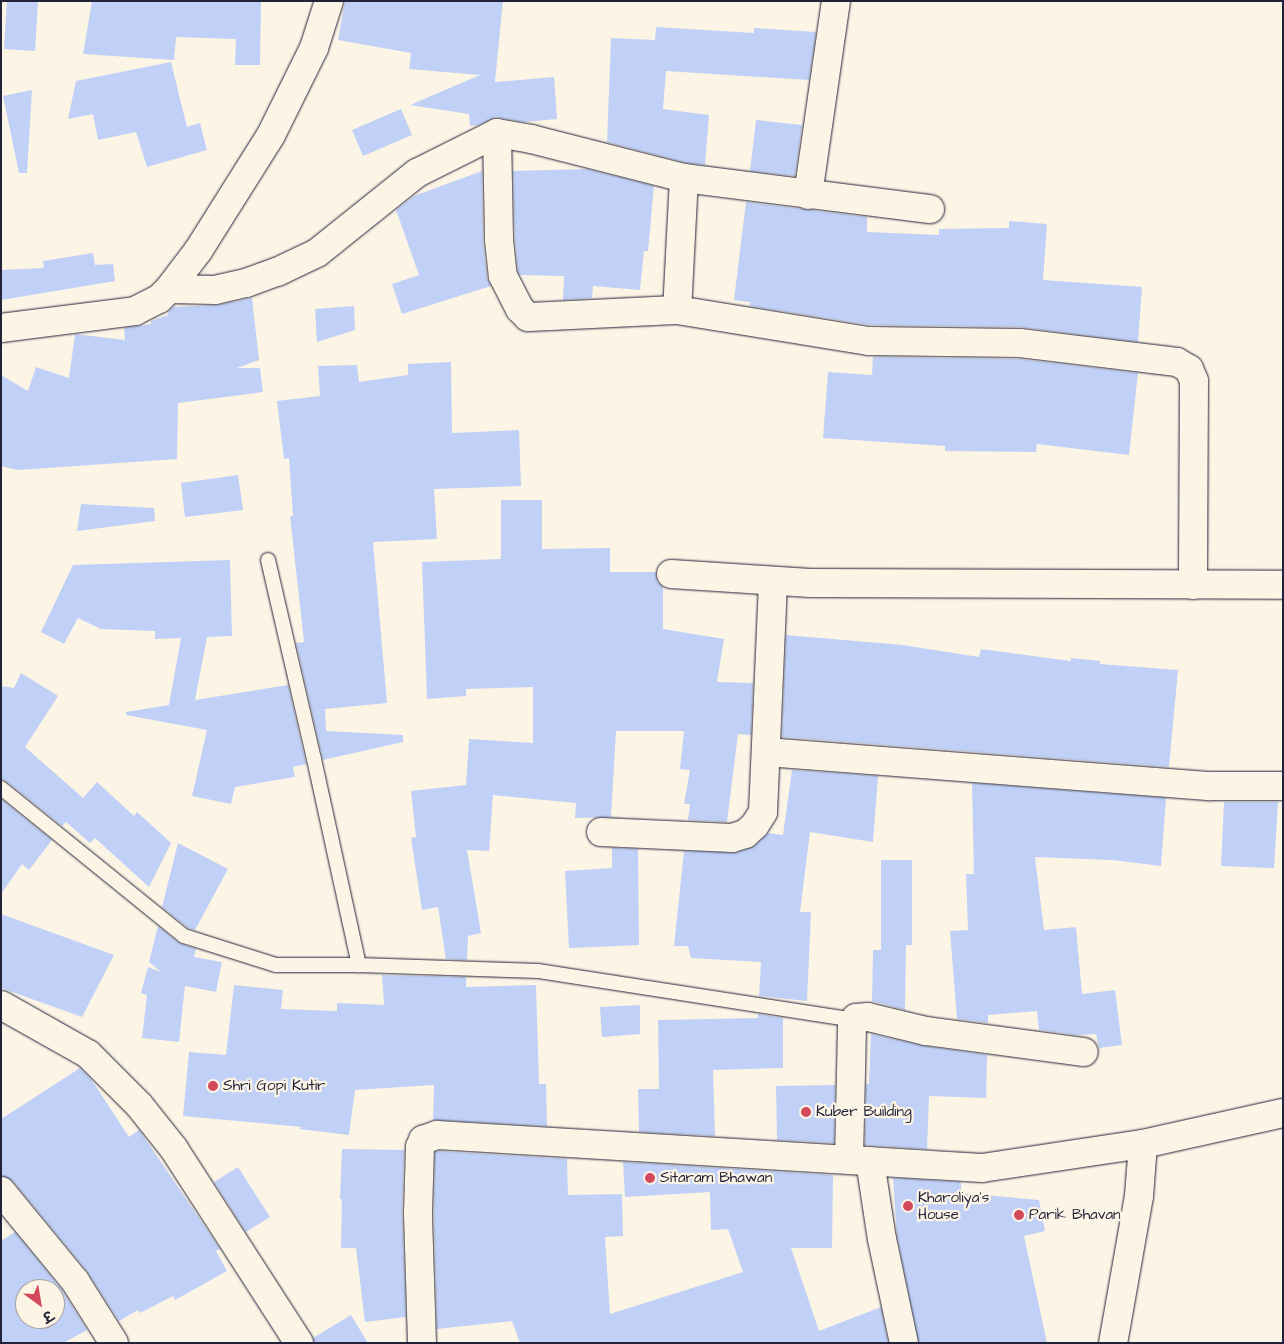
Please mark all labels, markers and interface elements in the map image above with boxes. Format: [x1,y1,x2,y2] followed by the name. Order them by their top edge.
[223,1077,325,1095] place label: Shri Gopi Kutir
[207,1080,219,1092] marker: Shri Gopi Kutir
[816,1103,912,1121] place label: Kuber Building
[800,1106,812,1118] marker: Kuber Building
[660,1169,772,1187] place label: Sitaram Bhawan
[644,1172,656,1184] marker: Sitaram Bhawan
[918,1188,989,1223] place label: Kharoliya's House
[902,1200,914,1212] marker: Kharoliya's House
[1029,1206,1121,1224] place label: Parik Bhavan
[1013,1209,1025,1221] marker: Parik Bhavan
[15,1279,65,1329] north arrow
[38,1305,57,1327] text: उ

